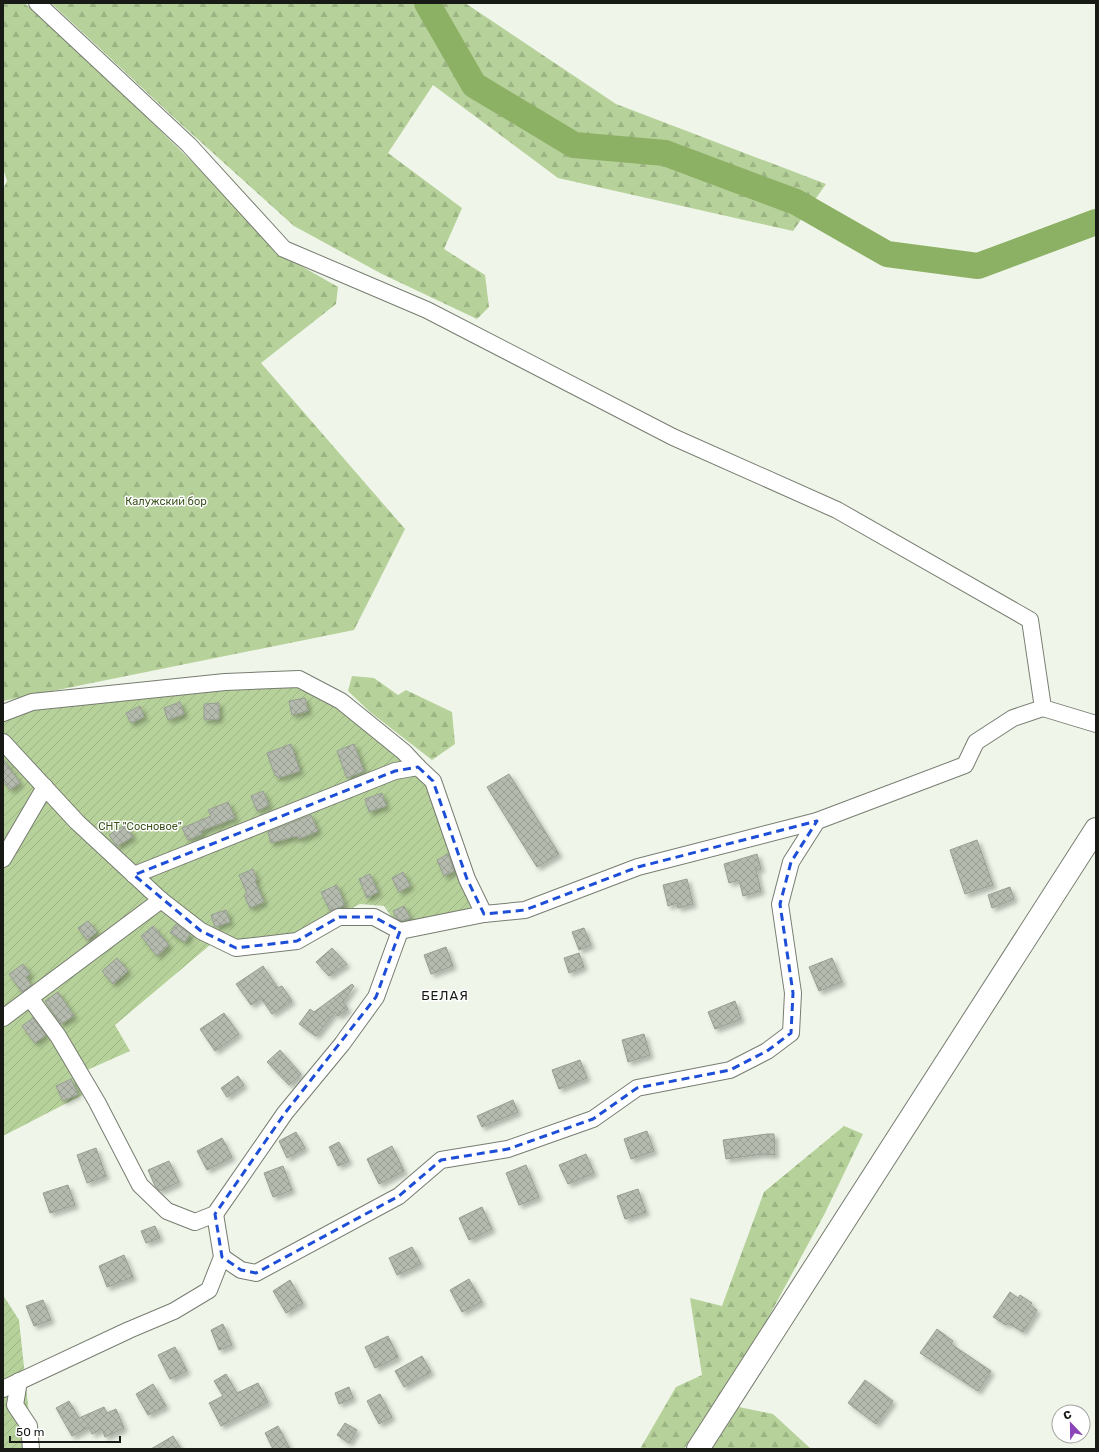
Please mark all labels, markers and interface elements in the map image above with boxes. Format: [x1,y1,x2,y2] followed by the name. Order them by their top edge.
[125,495,207,508] park label: Калужский бор
[98,820,182,833] park label: СНТ "Сосновое"
[421,988,469,1003] district label: БЕЛАЯ
[1051,1404,1091,1444] north arrow
[1061,1408,1074,1423] text: С
[10,1418,120,1444] scale bar
[16,1425,44,1439] text: 50 m

